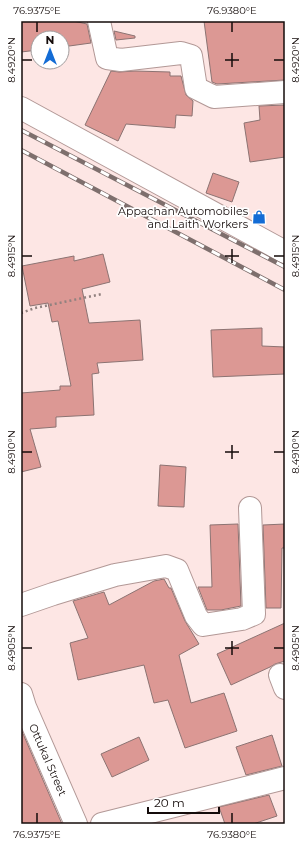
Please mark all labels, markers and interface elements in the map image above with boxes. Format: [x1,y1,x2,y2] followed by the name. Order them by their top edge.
[13,4,61,17] text: 76.9375°E
[207,4,257,17] text: 76.9380°E
[30,30,70,70] north arrow
[46,33,54,47] text: N
[5,37,18,83] text: 8.4920°N
[289,37,302,83] text: 8.4920°N
[118,204,249,231] place label: Appachan Automobiles and Laith Workers
[251,209,267,225] shop icon: Appachan Automobiles and Laith Workers
[5,235,18,277] text: 8.4915°N
[289,235,302,277] text: 8.4915°N
[5,430,18,474] text: 8.4910°N
[289,430,302,474] text: 8.4910°N
[5,625,18,671] text: 8.4905°N
[289,625,302,671] text: 8.4905°N
[26,721,70,798] street label: Ottukal Street
[148,789,219,815] scale bar
[154,795,185,810] text: 20 m
[13,828,61,841] text: 76.9375°E
[207,828,257,841] text: 76.9380°E

